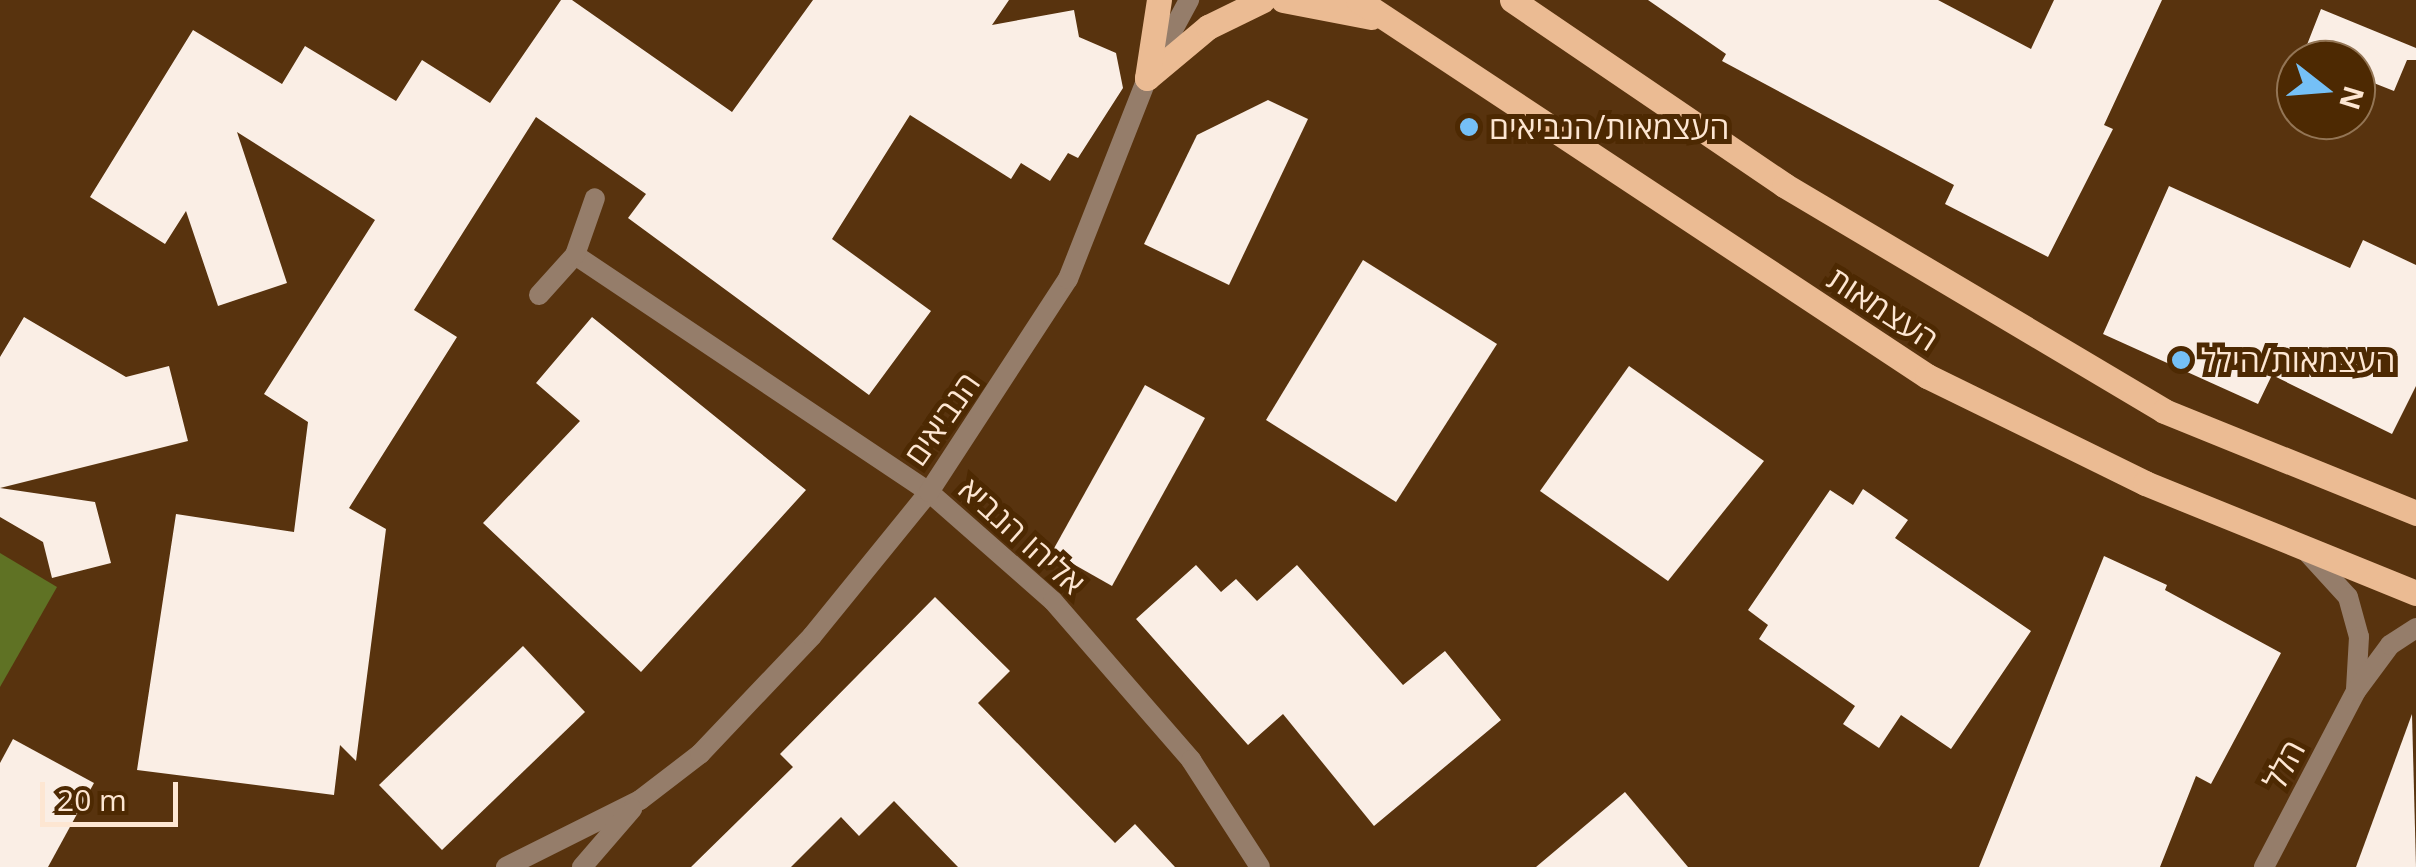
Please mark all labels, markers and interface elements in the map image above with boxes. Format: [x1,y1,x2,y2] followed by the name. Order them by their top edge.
[2276,40,2376,140] north arrow
[2331,82,2374,115] text: N
[1489,108,1729,146] place label: העצמאות/הנביאים
[1458,116,1480,138] marker: העצמאות/הנביאים
[1821,259,1945,359] street label: העצמאות
[2201,341,2395,379] place label: העצמאות/הילל
[2170,349,2192,371] marker: העצמאות/הילל
[896,365,988,473] street label: הנביאים
[951,470,1093,602] street label: אליהו הנביא
[2255,733,2313,797] street label: הלל
[45,762,182,824] scale bar
[57,779,127,820] text: 20 m

